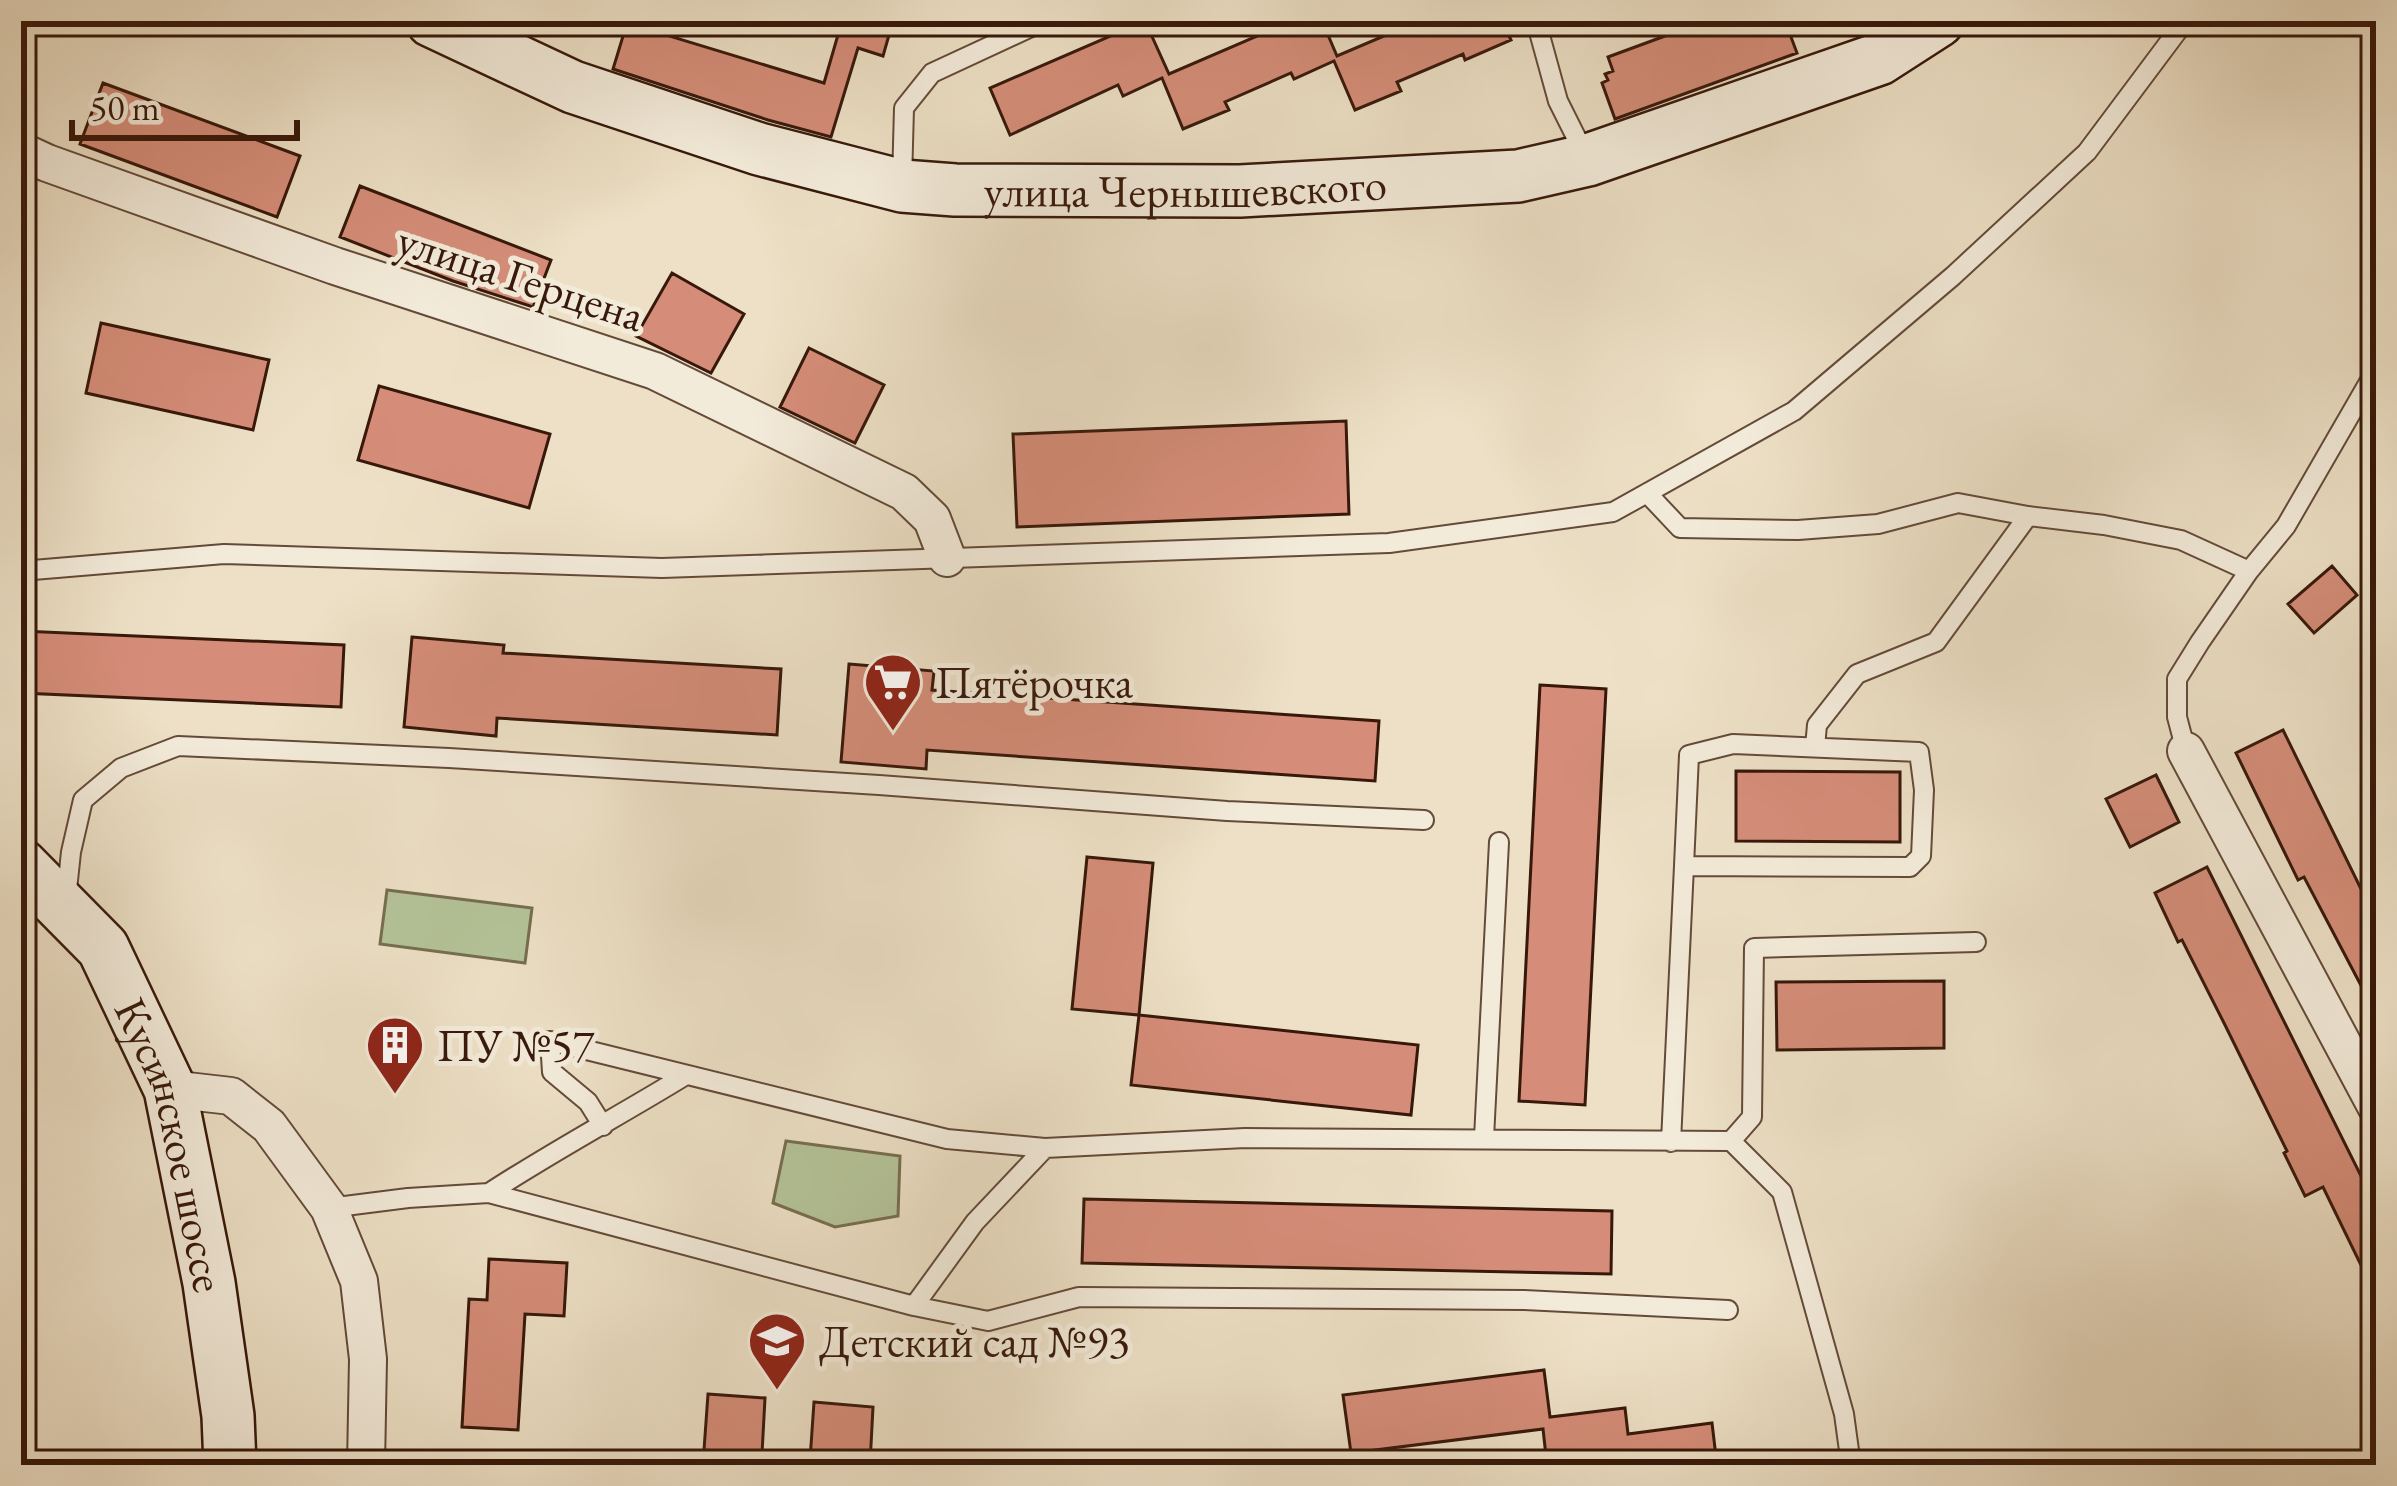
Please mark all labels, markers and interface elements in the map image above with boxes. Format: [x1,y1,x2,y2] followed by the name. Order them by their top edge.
[72,66,297,140] scale bar
[90,84,160,131] text: 50 m
[984,154,1388,220] street label: улица Чернышевского
[390,210,652,344] street label: улица Герцена
[862,651,924,733] supermarket icon: Пятёрочка
[935,653,1133,711] place label: Пятёрочка
[102,988,239,1297] street label: Кусинское шоссе
[364,1014,426,1096] building icon: ПУ №57
[437,1016,595,1074] place label: ПУ №57
[746,1310,808,1392] school or university icon: Детский сад №93
[819,1312,1130,1370] place label: Детский сад №93

